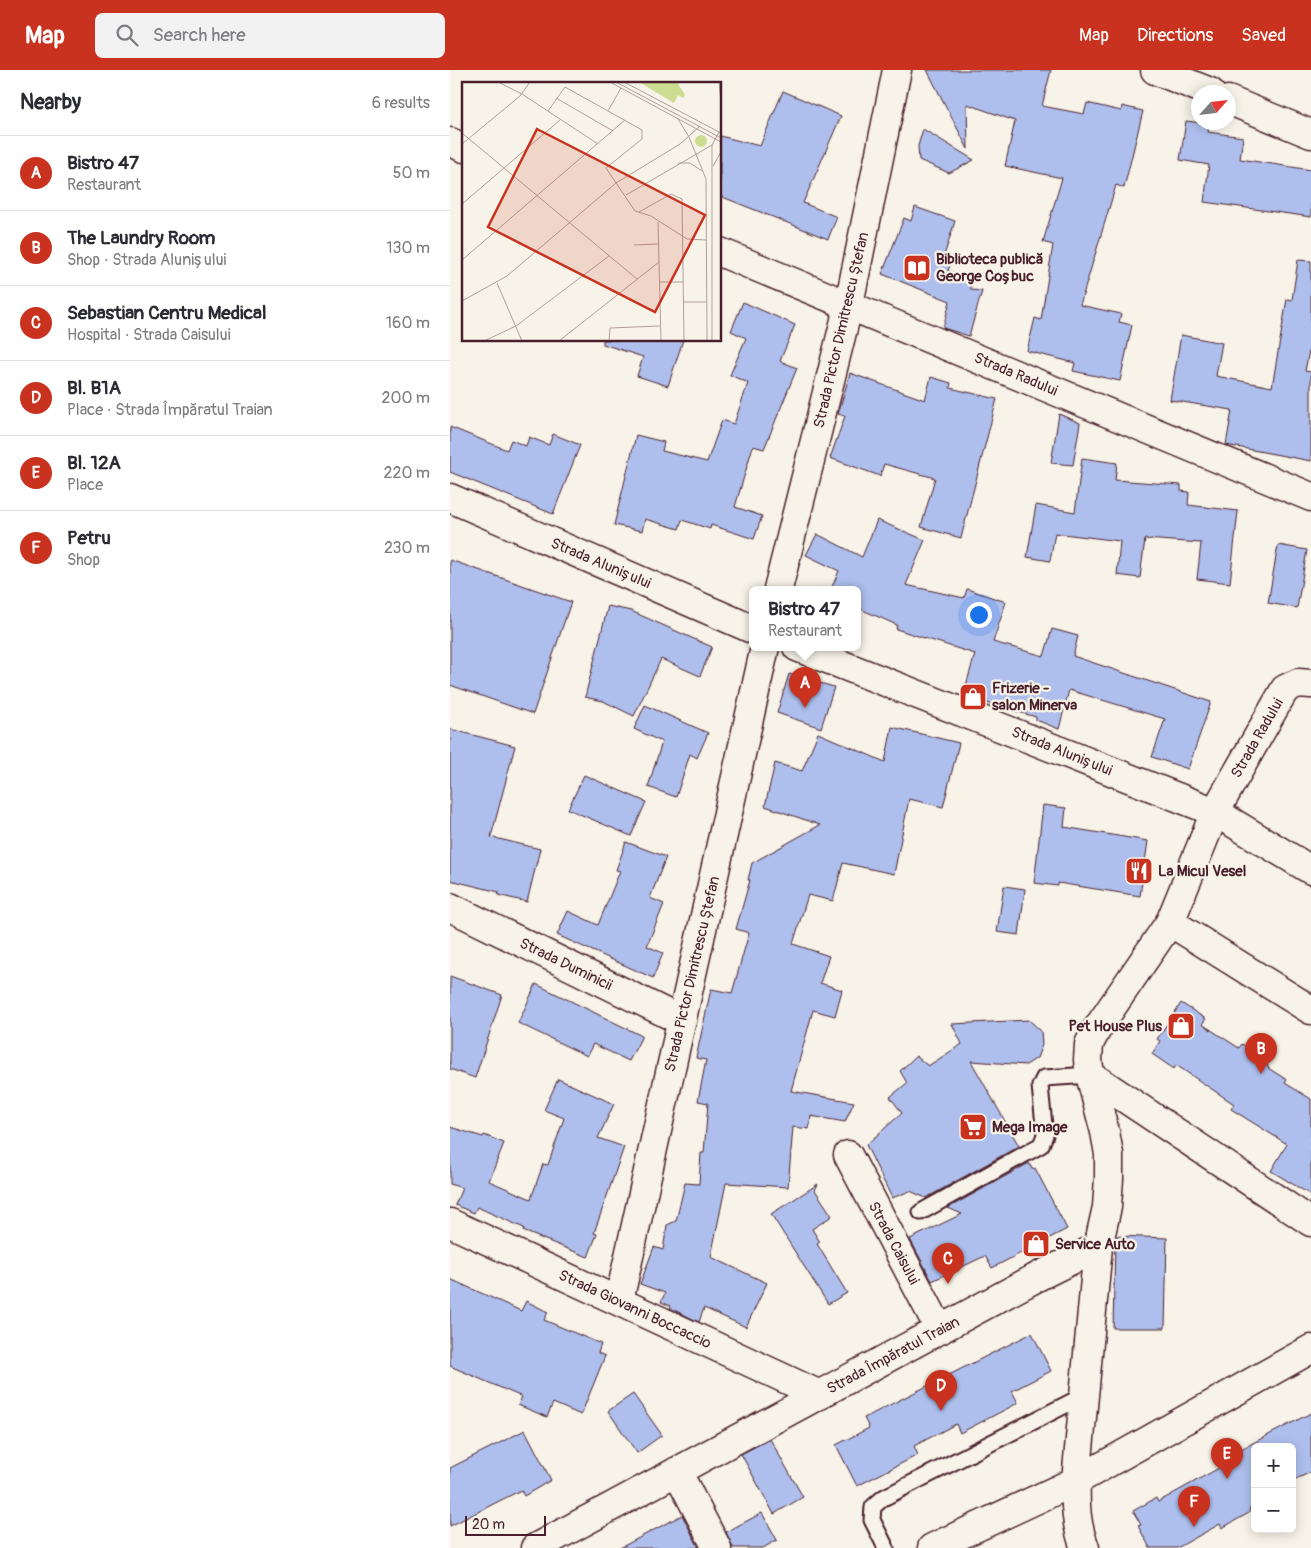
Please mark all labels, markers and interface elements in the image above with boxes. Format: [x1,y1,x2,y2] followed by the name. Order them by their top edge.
[95,13,445,58] search box
[25,21,65,50] text: Map
[113,21,141,49] icon: search
[153,23,246,47] text: Search here
[1079,24,1109,47] text: Map
[1137,24,1213,47] text: Directions
[1241,24,1286,47] text: Saved
[462,82,721,341] inset map
[1191,85,1236,130] north arrow
[20,89,81,116] text: Nearby
[372,93,430,113] text: 6 results
[67,151,139,175] text: Bistro 47
[31,163,41,183] text: A
[393,163,430,183] text: 50 m
[67,175,141,195] text: Restaurant
[67,226,215,250] text: The Laundry Room
[810,230,873,430] street label: Strada Pictor Dimitrescu Ștefan
[31,238,41,258] text: B
[386,238,430,258] text: 130 m
[67,250,226,270] text: Shop · Strada Alunișului
[936,250,1044,286] place label: Biblioteca publică George Coșbuc
[902,253,932,283] library icon: Biblioteca publică George Coșbuc
[67,301,266,325] text: Sebastian Centru Medical
[31,313,41,333] text: C
[386,313,430,333] text: 160 m
[67,325,231,345] text: Hospital · Strada Caisului
[971,348,1061,401] street label: Strada Radului
[67,376,121,400] text: Bl. B1A
[31,388,41,408] text: D
[382,388,430,408] text: 200 m
[67,400,273,420] text: Place · Strada Împăratul Traian
[67,451,121,475] text: Bl. 12A
[32,463,40,483] text: E
[384,463,430,483] text: 220 m
[67,475,103,495] text: Place
[67,526,111,550] text: Petru
[548,534,654,593] street label: Strada Alunișului
[31,538,41,558] text: F
[384,538,430,558] text: 230 m
[67,550,100,570] text: Shop
[749,586,861,651] popup
[768,597,840,621] text: Bistro 47
[966,602,992,628] your location
[768,621,842,641] text: Restaurant
[789,667,821,708] pin: A
[992,679,1077,715] place label: Frizerie - salon Minerva
[958,682,988,712] shop icon: Frizerie - salon Minerva
[1227,695,1288,782] street label: Strada Radului
[1009,723,1115,780] street label: Strada Alunișului
[1124,856,1154,886] restaurant icon: La Micul Vesel
[1158,862,1246,881] place label: La Micul Vesel
[661,874,724,1074] street label: Strada Pictor Dimitrescu Ștefan
[516,934,616,995] street label: Strada Duminicii
[1166,1011,1196,1041] shop icon: Pet House Plus
[1068,1017,1162,1036] place label: Pet House Plus
[1245,1033,1277,1074] pin: B
[958,1112,988,1142] supermarket icon: Mega Image
[992,1118,1068,1137] place label: Mega Image
[864,1198,924,1288] street label: Strada Caisului
[1021,1229,1051,1259] shop icon: Service Auto
[1055,1235,1135,1254] place label: Service Auto
[932,1243,964,1284] pin: C
[555,1266,714,1353] street label: Strada Giovanni Boccaccio
[824,1312,963,1398] street label: Strada Împăratul Traian
[925,1370,957,1411] pin: D
[1211,1438,1243,1479] pin: E
[1251,1443,1296,1533] map controls
[1251,1443,1296,1488] button: +
[1178,1486,1210,1527] pin: F
[1251,1488,1296,1533] button: −
[465,1513,546,1536] scale bar
[472,1516,505,1533] text: 20 m

